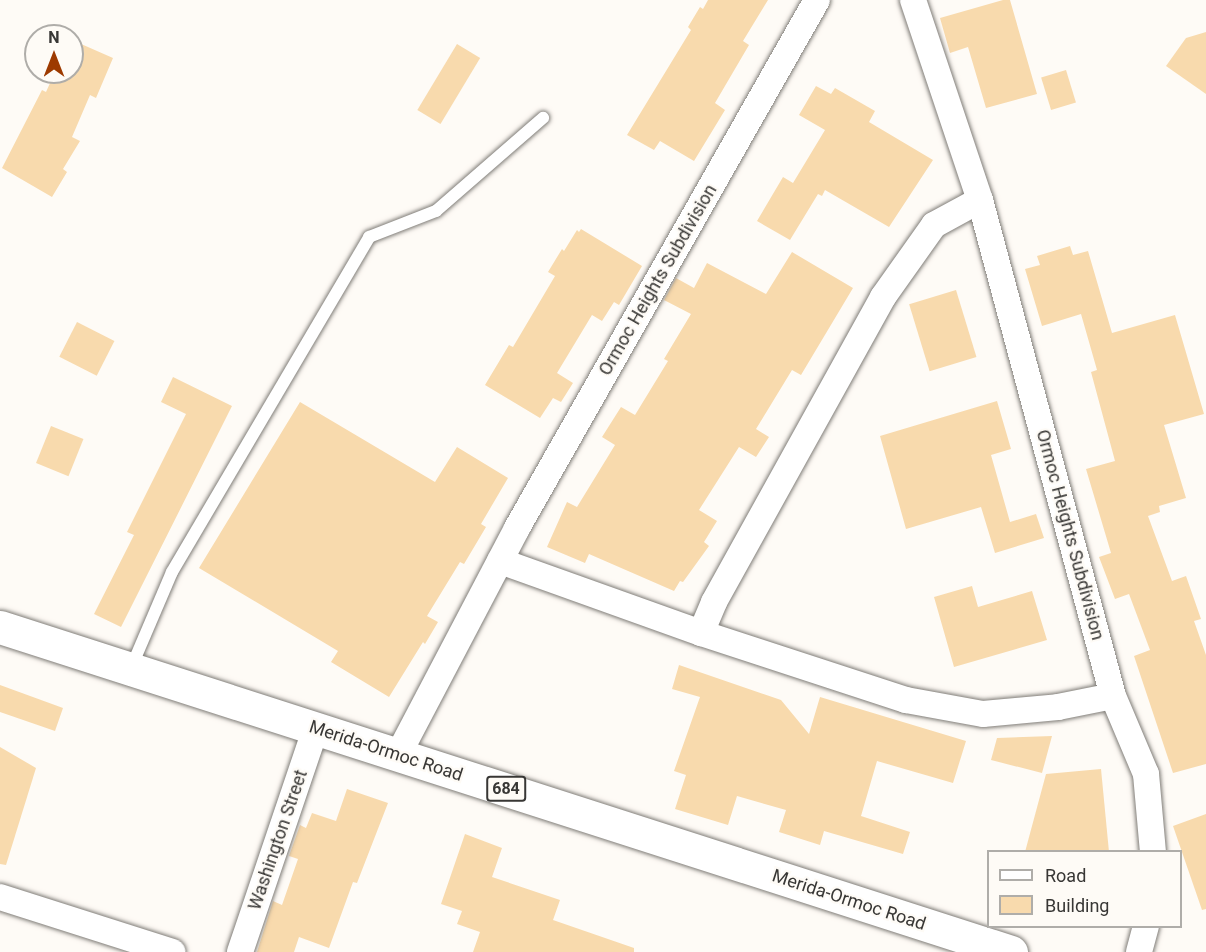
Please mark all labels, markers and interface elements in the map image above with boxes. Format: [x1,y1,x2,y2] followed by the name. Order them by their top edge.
[24,24,84,84] north arrow
[48,28,60,47] text: N
[594,181,722,379] street label: Ormoc Heights Subdivision
[1031,427,1109,643] street label: Ormoc Heights Subdivision
[306,716,466,786] street label: Merida-Ormoc Road
[244,767,312,913] street label: Washington Street
[485,776,527,802] road number: 684
[987,850,1182,928] legend
[769,865,929,935] street label: Merida-Ormoc Road
[1045,865,1086,886] text: Road
[1045,895,1109,916] text: Building

